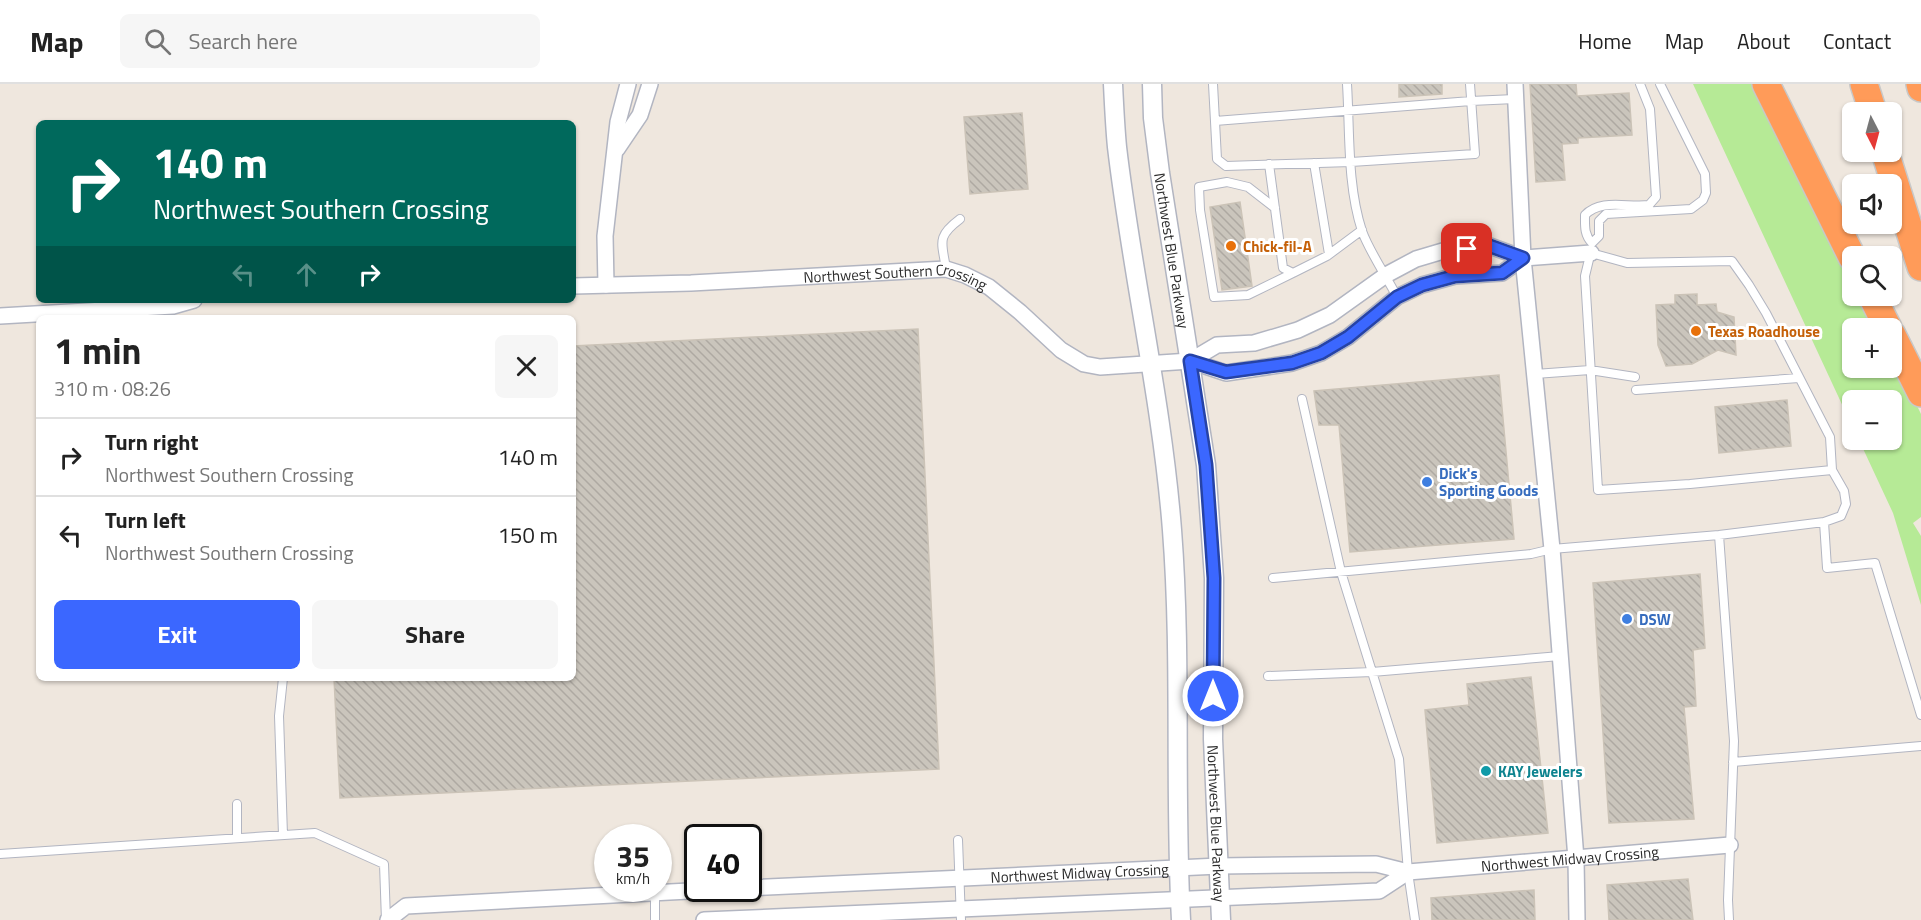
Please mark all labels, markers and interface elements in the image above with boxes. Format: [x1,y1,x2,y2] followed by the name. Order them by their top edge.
[120,14,540,68] search box
[30,20,84,63] text: Map
[189,24,298,58] text: Search here
[141,25,174,58] icon: search
[1578,25,1632,57] text: Home
[1665,25,1704,57] text: Map
[1737,25,1790,57] text: About
[1823,25,1891,57] text: Contact
[1842,102,1902,162] north arrow
[1842,102,1902,450] map controls
[153,130,268,194] text: 140 m
[54,144,132,222] icon: right
[1149,171,1196,330] street label: Northwest Blue Parkway
[1842,174,1902,234] button: sound
[153,188,489,229] text: Northwest Southern Crossing
[1441,223,1492,274] pin
[1450,232,1483,265] icon: arrive
[1243,235,1312,258] place label: Chick-fil-A
[1224,239,1238,253] marker: Chick-fil-A
[1842,246,1902,306] button: search
[803,257,992,296] street label: Northwest Southern Crossing
[227,258,260,291] icon: left
[290,258,323,291] icon: ahead
[353,258,386,291] icon: right
[1842,318,1902,378] button: +
[1708,320,1820,343] place label: Texas Roadhouse
[54,323,141,378] text: 1 min
[1689,324,1703,338] marker: Texas Roadhouse
[495,335,558,398] button: close
[54,373,171,404] text: 310 m · 08:26
[1842,390,1902,450] button: −
[105,425,199,459] text: Turn right
[498,440,558,474] text: 140 m
[54,441,87,474] icon: right
[105,459,354,490] text: Northwest Southern Crossing
[1439,462,1538,502] place label: Dick's Sporting Goods
[1420,475,1434,489] marker: Dick's Sporting Goods
[105,503,186,537] text: Turn left
[498,518,558,552] text: 150 m
[54,519,87,552] icon: left
[105,537,354,568] text: Northwest Southern Crossing
[54,600,300,669] button: Exit
[312,600,558,669] button: Share
[1639,608,1671,631] place label: DSW
[1620,612,1634,626] marker: DSW
[1181,664,1245,728] position arrow
[1202,744,1232,903] street label: Northwest Blue Parkway
[1498,760,1582,783] place label: KAY Jewelers
[1479,764,1493,778] marker: KAY Jewelers
[684,824,762,902] speed limit sign: 40
[616,833,650,879] text: 35
[1480,839,1660,877] street label: Northwest Midway Crossing
[990,857,1170,888] street label: Northwest Midway Crossing
[616,867,650,890] text: km/h

